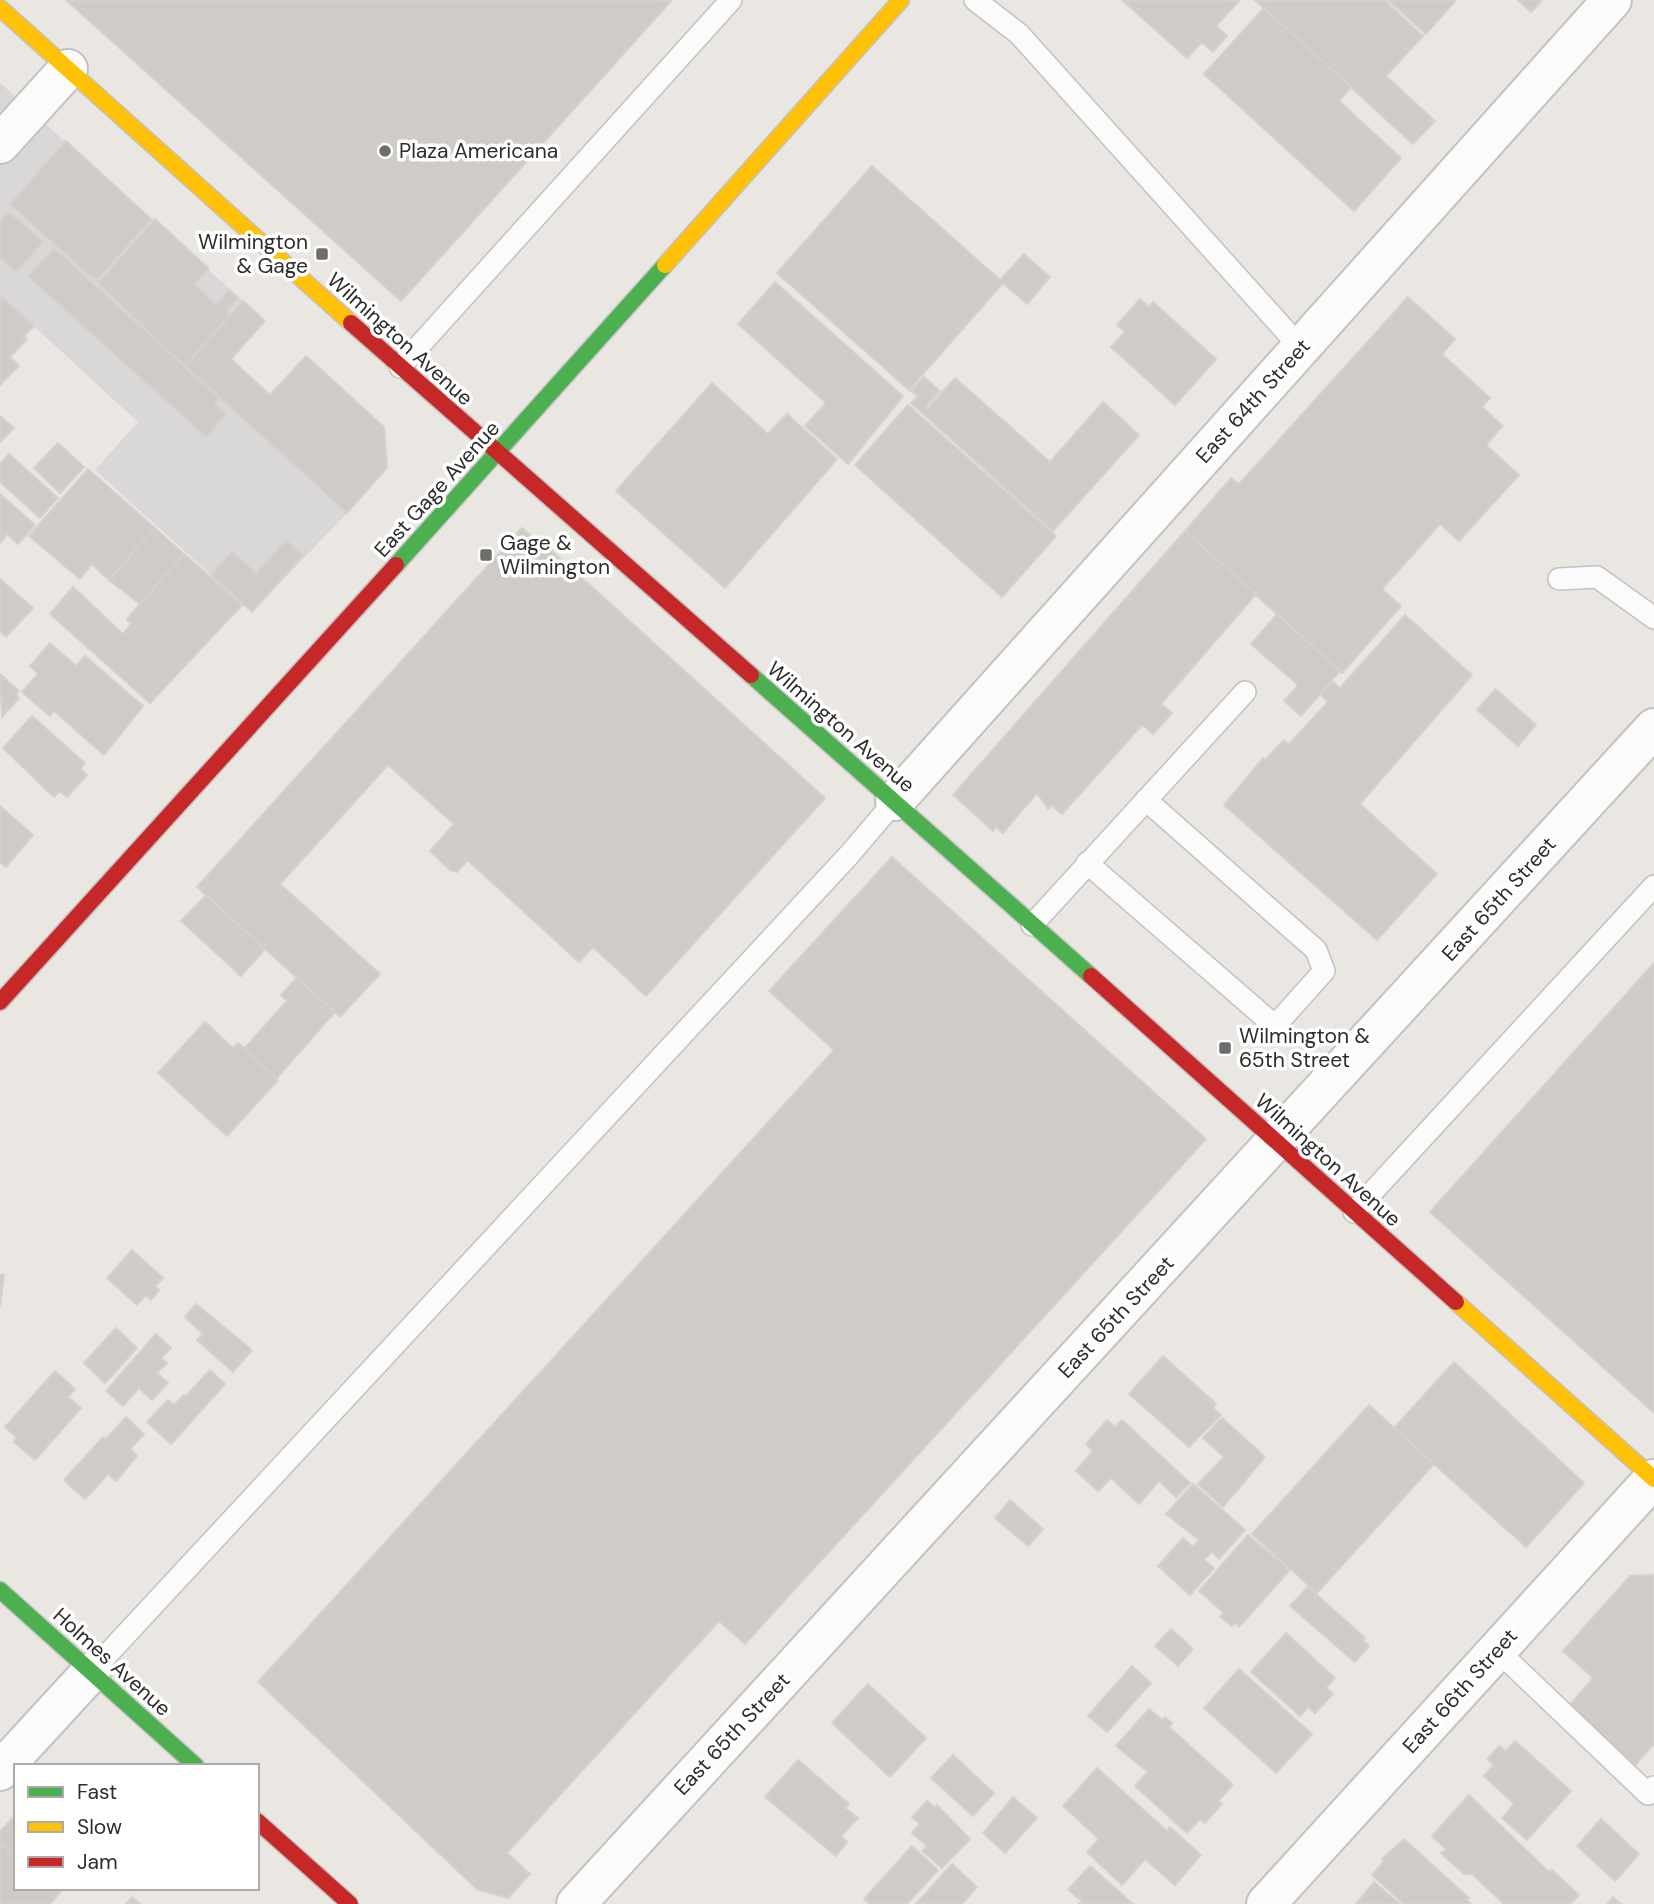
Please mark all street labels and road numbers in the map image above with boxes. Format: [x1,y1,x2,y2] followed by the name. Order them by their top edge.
[321,266,479,412] street label: Wilmington Avenue
[1190,333,1316,469] street label: East 64th Street
[368,415,506,563] street label: East Gage Avenue
[761,655,921,799] street label: Wilmington Avenue
[1436,831,1562,967] street label: East 65th Street
[1249,1087,1407,1233] street label: Wilmington Avenue
[1052,1250,1180,1384] street label: East 65th Street
[47,1602,177,1722] street label: Holmes Avenue
[1396,1623,1524,1759] street label: East 66th Street
[668,1667,796,1801] street label: East 65th Street

